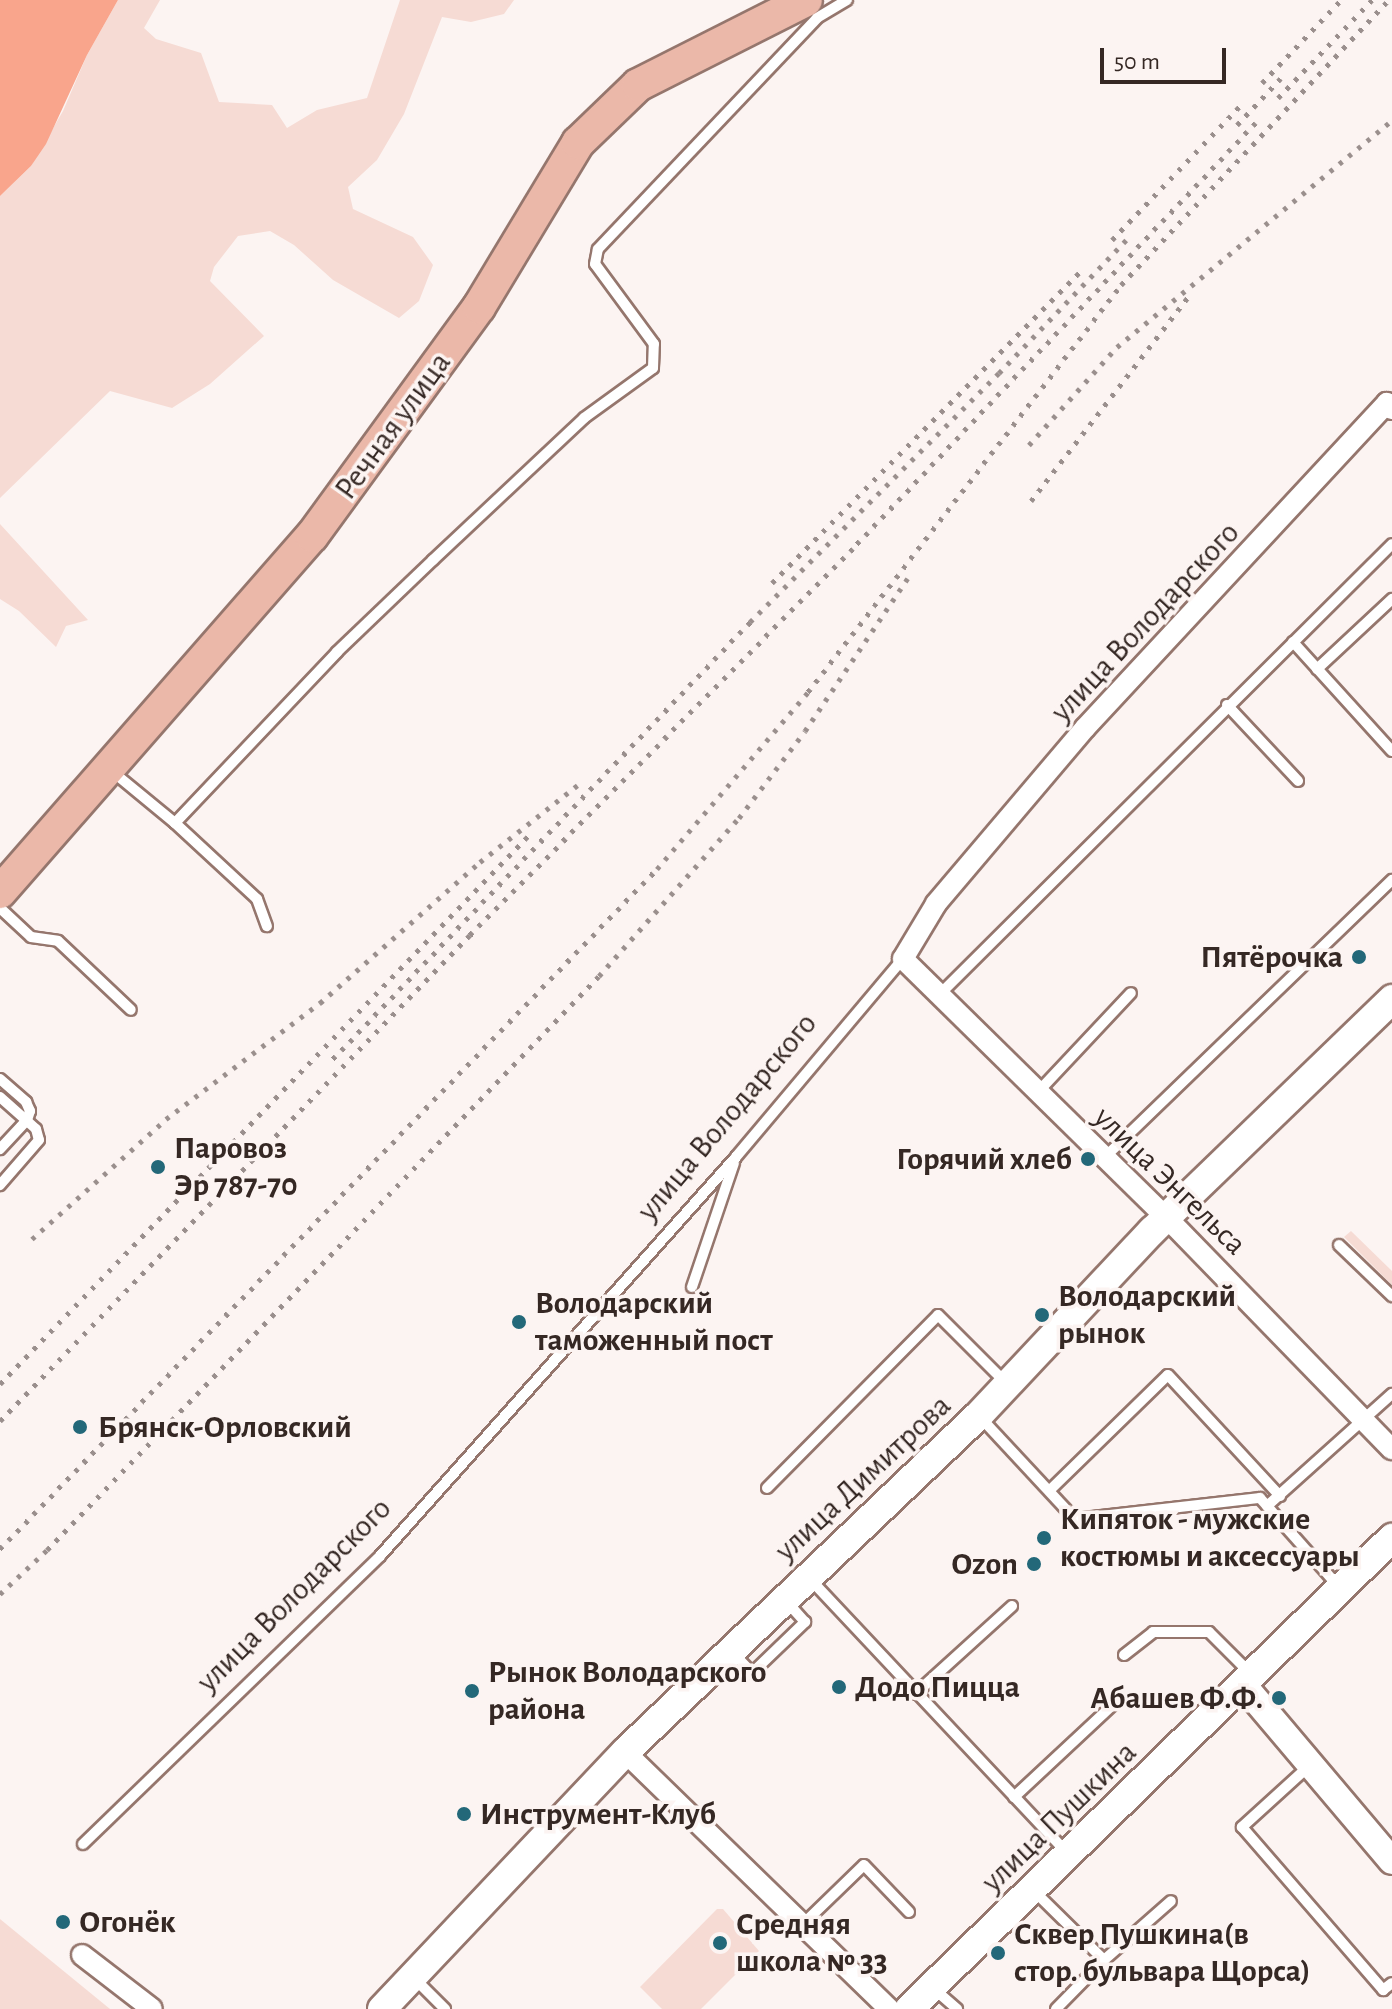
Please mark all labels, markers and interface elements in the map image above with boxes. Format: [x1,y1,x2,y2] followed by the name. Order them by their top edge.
[1104,32,1230,82] scale bar
[1114,50,1160,74] text: 50 m
[327,345,459,507] street label: Речная улица
[1042,514,1248,730] street label: улица Володарского
[1200,938,1343,976] place label: Пятёрочка
[1350,948,1368,966] marker: Пятёрочка
[629,1005,825,1229] street label: улица Володарского
[1086,1099,1254,1263] street label: улица Энгельса
[174,1130,298,1205] place label: Паровоз Эр 787-70
[896,1140,1072,1178] place label: Горячий хлеб
[1079,1150,1097,1168] marker: Горячий хлеб
[149,1158,167,1176] marker: Паровоз Эр 787-70
[1058,1278,1236,1353] place label: Володарский рынок
[535,1285,773,1360] place label: Володарский таможенный пост
[1033,1306,1051,1324] marker: Володарский рынок
[510,1313,528,1331] marker: Володарский таможенный пост
[767,1387,959,1569] street label: улица Димитрова
[98,1408,352,1446] place label: Брянск-Орловский
[69,1416,91,1438] marker: Брянск-Орловский
[189,1490,399,1700] street label: улица Володарского
[1060,1501,1360,1576] place label: Кипяток - мужские костюмы и аксессуары
[1035,1529,1053,1547] marker: Кипяток - мужские костюмы и аксессуары
[952,1545,1018,1583] place label: Ozon
[1025,1555,1043,1573] marker: Ozon
[488,1654,767,1729] place label: Рынок Володарского района
[855,1668,1020,1706] place label: Додо Пицца
[830,1678,848,1696] marker: Додо Пицца
[1090,1679,1263,1717] place label: Абашев Ф.Ф.
[463,1682,481,1700] marker: Рынок Володарского района
[1270,1689,1288,1707] marker: Абашев Ф.Ф.
[973,1733,1145,1901] street label: улица Пушкина
[480,1795,716,1833] place label: Инструмент-Клуб
[455,1805,473,1823] marker: Инструмент-Клуб
[79,1903,176,1941] place label: Огонёк
[736,1906,888,1981] place label: Средняя школа № 33
[54,1913,72,1931] marker: Огонёк
[1014,1916,1311,1991] place label: Сквер Пушкина(в стор. бульвара Щорса)
[711,1934,729,1952] marker: Средняя школа № 33
[989,1944,1007,1962] marker: Сквер Пушкина(в стор. бульвара Щорса)

